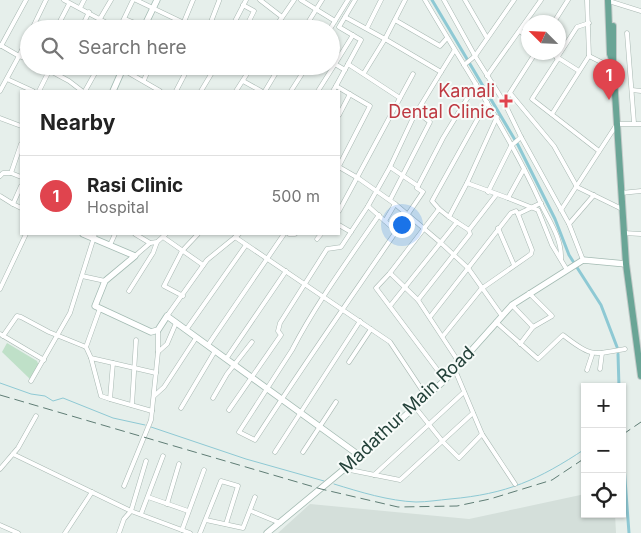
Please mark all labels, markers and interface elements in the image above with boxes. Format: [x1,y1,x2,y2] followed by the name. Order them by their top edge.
[521,15,566,60] north arrow
[20,20,340,75] search box
[38,34,66,62] icon: search
[78,36,187,59] text: Search here
[593,59,625,100] pin: 1
[388,80,495,122] place label: Kamali Dental Clinic
[499,94,513,108] marker: Kamali Dental Clinic
[40,110,115,135] text: Nearby
[87,174,183,197] text: Rasi Clinic
[53,186,59,206] text: 1
[272,186,320,206] text: 500 m
[87,197,149,217] text: Hospital
[389,212,415,238] your location
[335,342,478,477] street label: Madathur Main Road
[581,383,626,518] map controls
[581,383,626,428] button: +
[581,428,626,473] button: −
[581,473,626,518] button: locate

